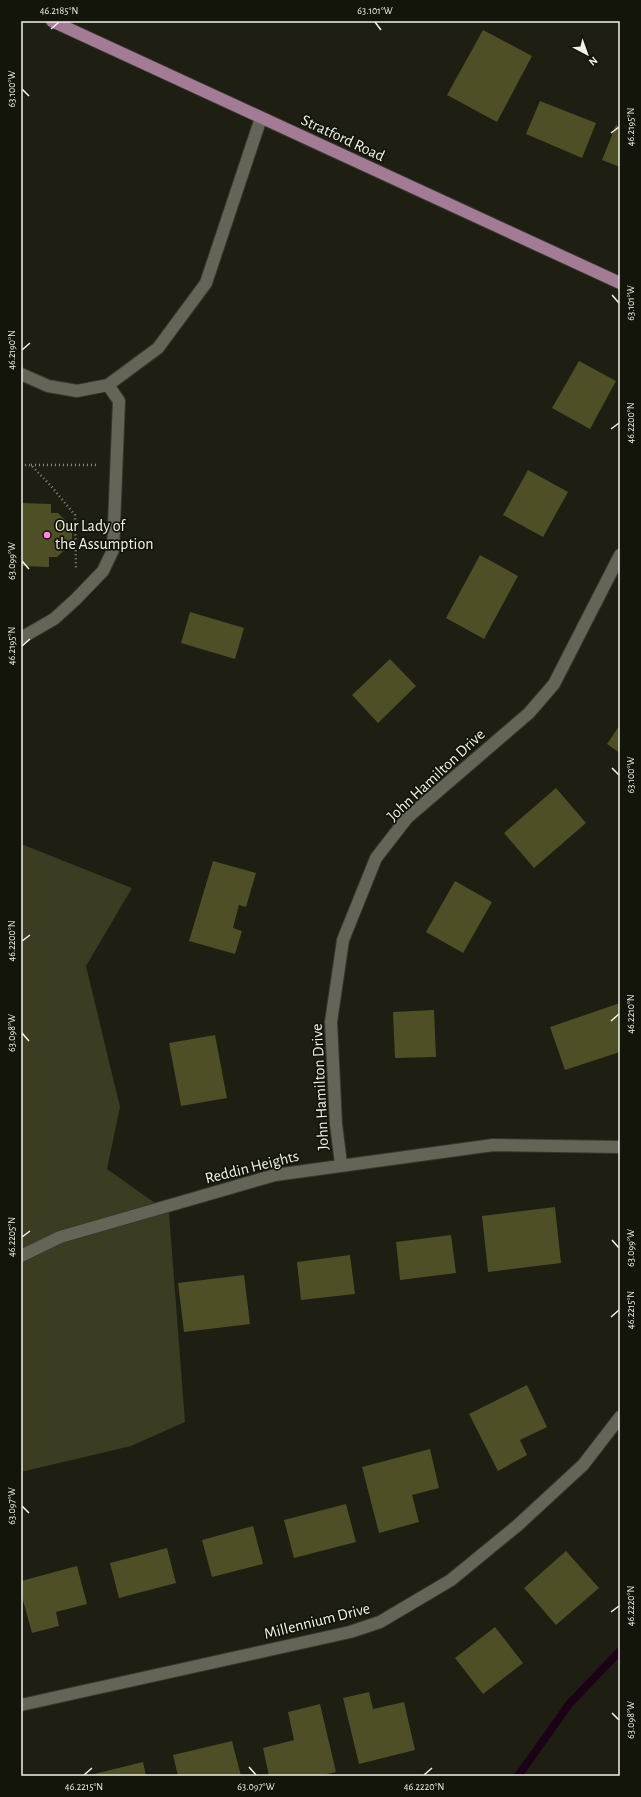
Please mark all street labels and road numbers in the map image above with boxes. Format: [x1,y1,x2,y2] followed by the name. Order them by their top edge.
[299,112,387,164] street label: Stratford Road
[384,726,488,824] street label: John Hamilton Drive
[309,1023,331,1151] street label: John Hamilton Drive
[203,1148,301,1186] street label: Reddin Heights
[262,1600,372,1642] street label: Millennium Drive

